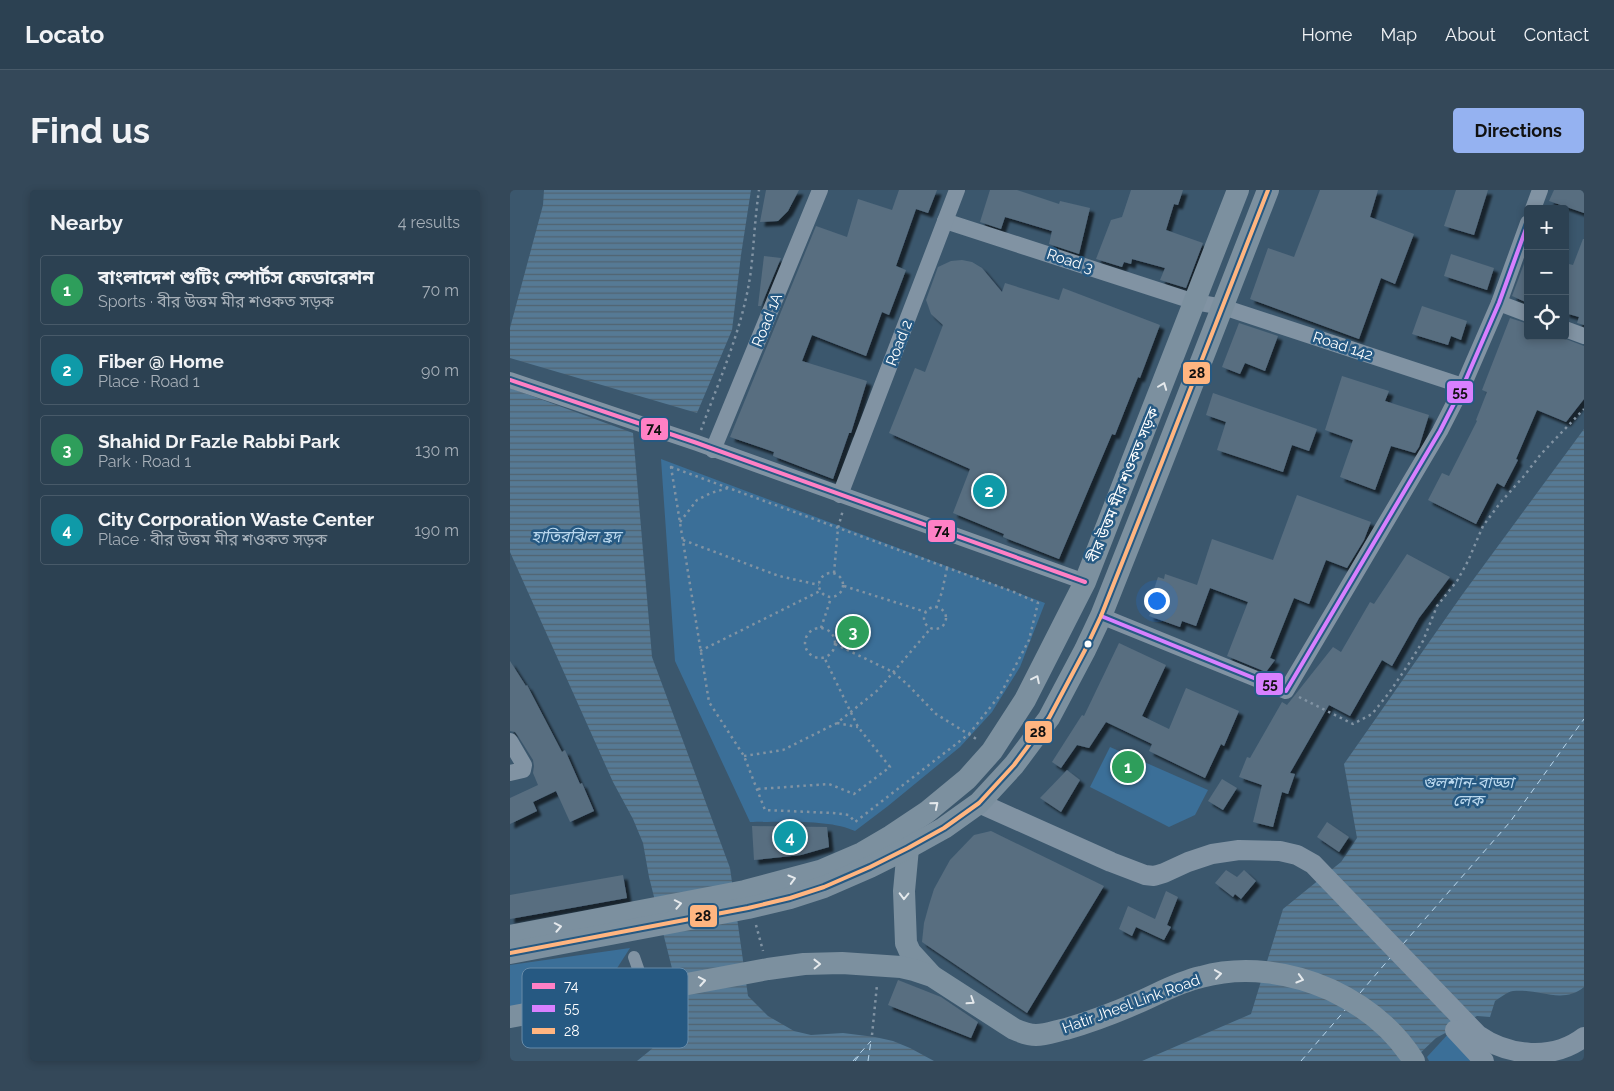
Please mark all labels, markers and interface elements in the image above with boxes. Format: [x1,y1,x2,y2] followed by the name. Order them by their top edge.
[25,20,104,49] text: Locato
[1301,24,1352,45] text: Home
[1380,24,1417,45] text: Map
[1445,24,1496,45] text: About
[1524,24,1589,45] text: Contact
[1453,108,1584,153] button: Directions
[30,110,150,151] text: Find us
[1524,205,1569,340] map controls
[1524,205,1569,250] button: +
[50,210,123,235] text: Nearby
[398,213,460,232] text: 4 results
[1044,245,1096,277] street label: Road 3
[1524,250,1569,295] button: −
[98,266,374,288] text: বাংলাদেশ শুটিং স্পোর্টস ফেডারেশন
[63,281,71,300] text: 1
[422,281,459,300] text: 70 m
[748,290,786,350] street label: Road 1A
[98,292,334,311] text: Sports · বীর উত্তম মীর শওকত সড়ক
[1524,295,1569,340] button: locate
[882,317,916,368] street label: Road 2
[1311,328,1376,364] street label: Road 142
[98,350,224,372] text: Fiber @ Home
[62,361,72,380] text: 2
[421,361,459,380] text: 90 m
[1182,361,1211,385] line badge: 28
[1189,365,1205,381] text: 28
[98,372,200,391] text: Place · Road 1
[1446,380,1474,404] line badge: 55
[1156,382,1167,391] one-way arrow
[1452,384,1468,400] text: 55
[1083,404,1163,566] street label: বীর উত্তম মীর শওকত সড়ক
[640,417,669,441] line badge: 74
[646,420,662,436] text: 74
[98,430,340,452] text: Shahid Dr Fazle Rabbi Park
[63,441,71,460] text: 3
[415,441,459,460] text: 130 m
[98,452,191,471] text: Park · Road 1
[973,472,1005,510] pin: 2
[98,508,374,530] text: City Corporation Waste Center
[927,519,956,543] line badge: 74
[62,521,72,540] text: 4
[414,521,459,540] text: 190 m
[934,522,950,538] text: 74
[531,527,624,546] water label: হাতিরঝিল হ্রদ
[98,530,327,549] text: Place · বীর উত্তম মীর শওকত সড়ক
[1144,588,1170,614] your location
[837,613,869,651] pin: 3
[1083,639,1093,649] unlabelled marker
[1255,672,1284,696] line badge: 55
[1029,675,1040,684] one-way arrow
[1262,676,1278,692] text: 55
[1024,720,1053,744] line badge: 28
[1030,724,1046,740] text: 28
[1112,748,1144,786] pin: 1
[1422,773,1516,810] water label: গুলশান-বাড্ডা লেক
[930,801,939,810] one-way arrow
[774,818,806,856] pin: 4
[788,875,796,885] one-way arrow
[899,892,909,900] one-way arrow
[674,900,682,910] one-way arrow
[689,904,718,928] line badge: 28
[695,908,711,924] text: 28
[554,922,562,933] one-way arrow
[813,959,821,969] one-way arrow
[522,968,688,1048] legend
[1213,969,1222,979] one-way arrow
[1060,971,1202,1037] street label: Hatir Jheel Link Road
[1295,973,1304,984] one-way arrow
[698,977,707,987] one-way arrow
[564,978,579,994] text: 74
[965,994,974,1004] one-way arrow
[564,1000,580,1016] text: 55
[564,1023,580,1039] text: 28

